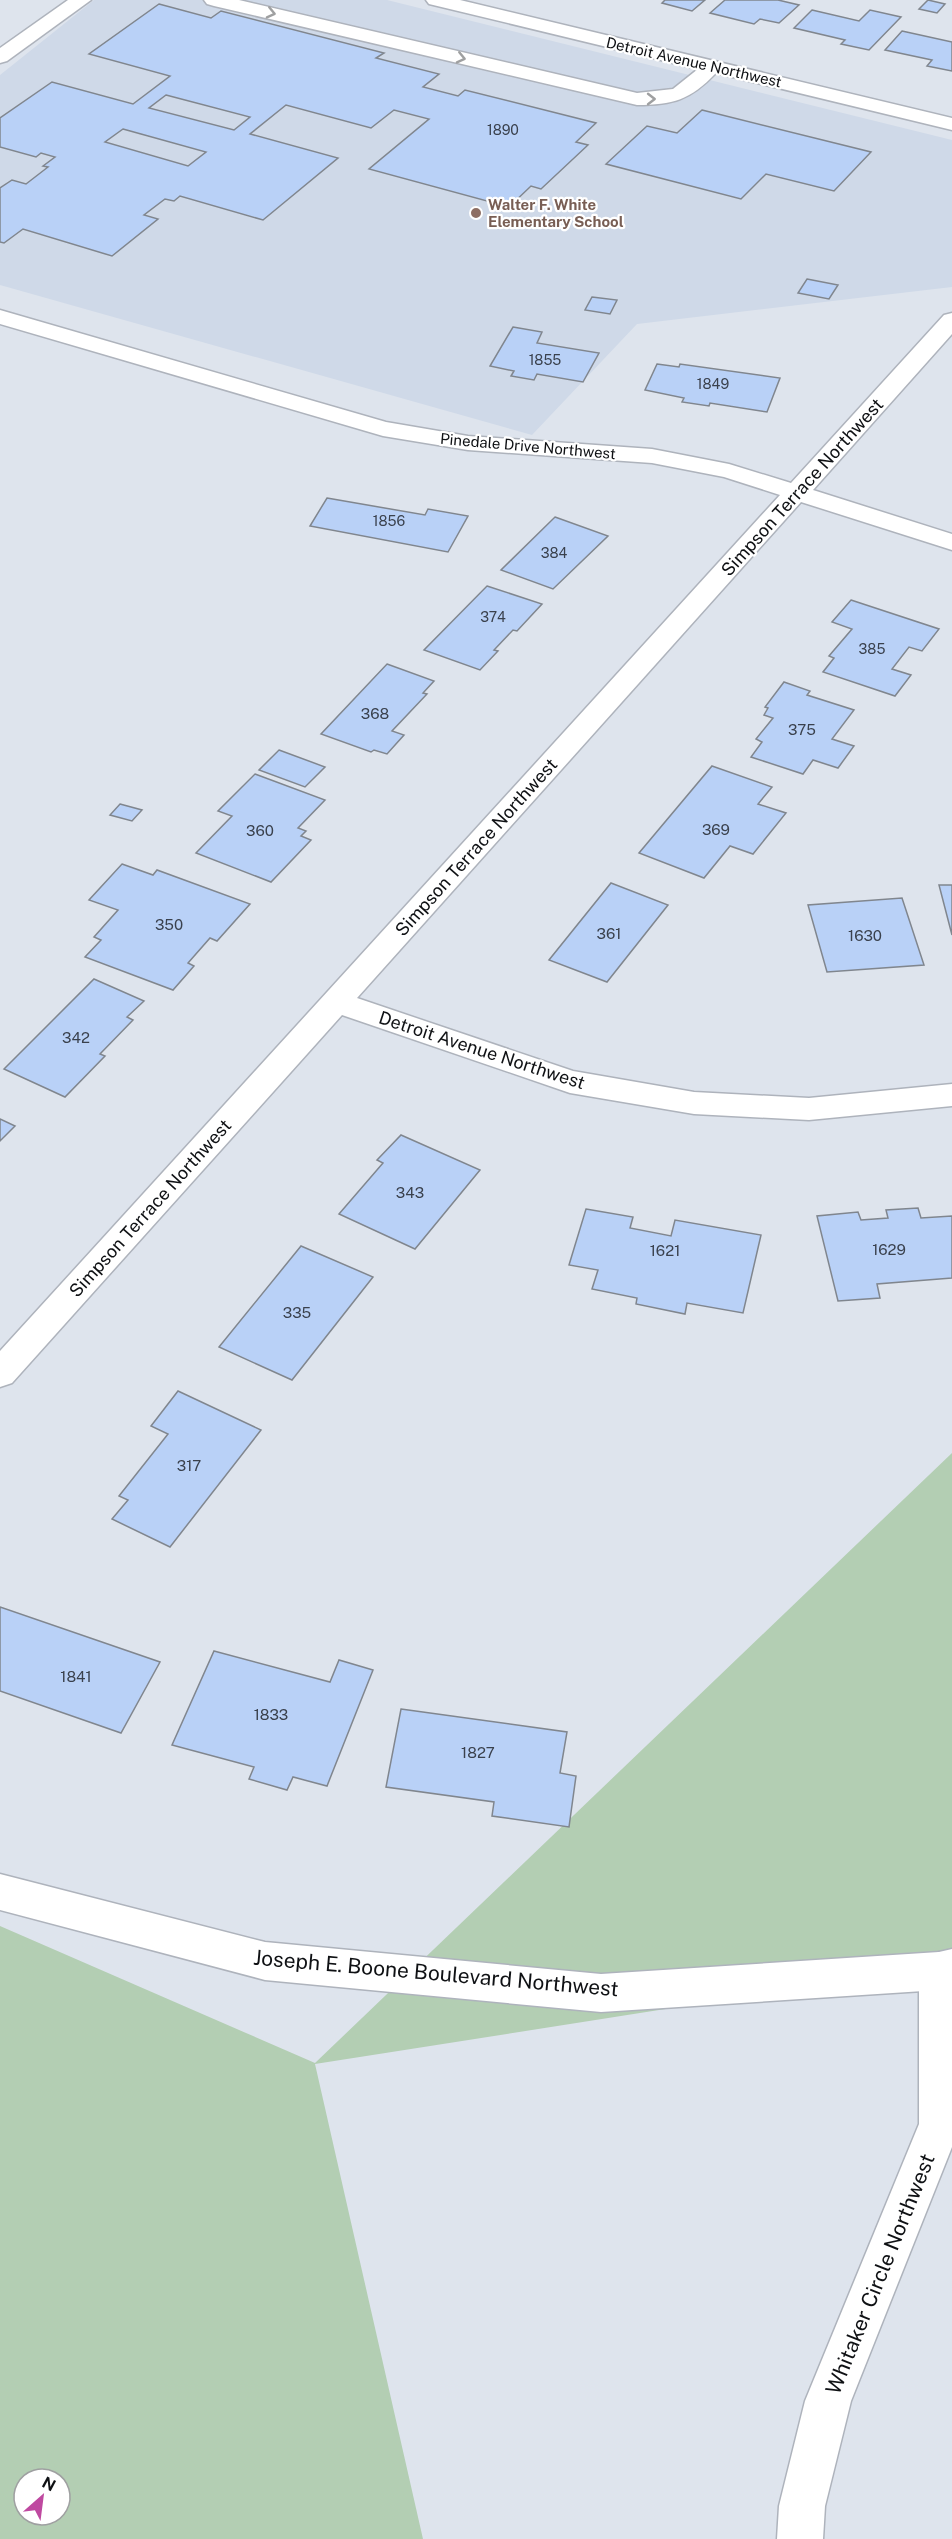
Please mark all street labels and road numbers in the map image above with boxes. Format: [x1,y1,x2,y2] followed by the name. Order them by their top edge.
[605,34,784,91] street label: Detroit Avenue Northwest
[717,394,887,580] street label: Simpson Terrace Northwest
[439,430,617,462] street label: Pinedale Drive Northwest
[391,754,561,940] street label: Simpson Terrace Northwest
[376,1007,588,1093] street label: Detroit Avenue Northwest
[65,1115,235,1301] street label: Simpson Terrace Northwest
[252,1945,620,2001] street label: Joseph E. Boone Boulevard Northwest
[820,2150,940,2398] street label: Whitaker Circle Northwest

